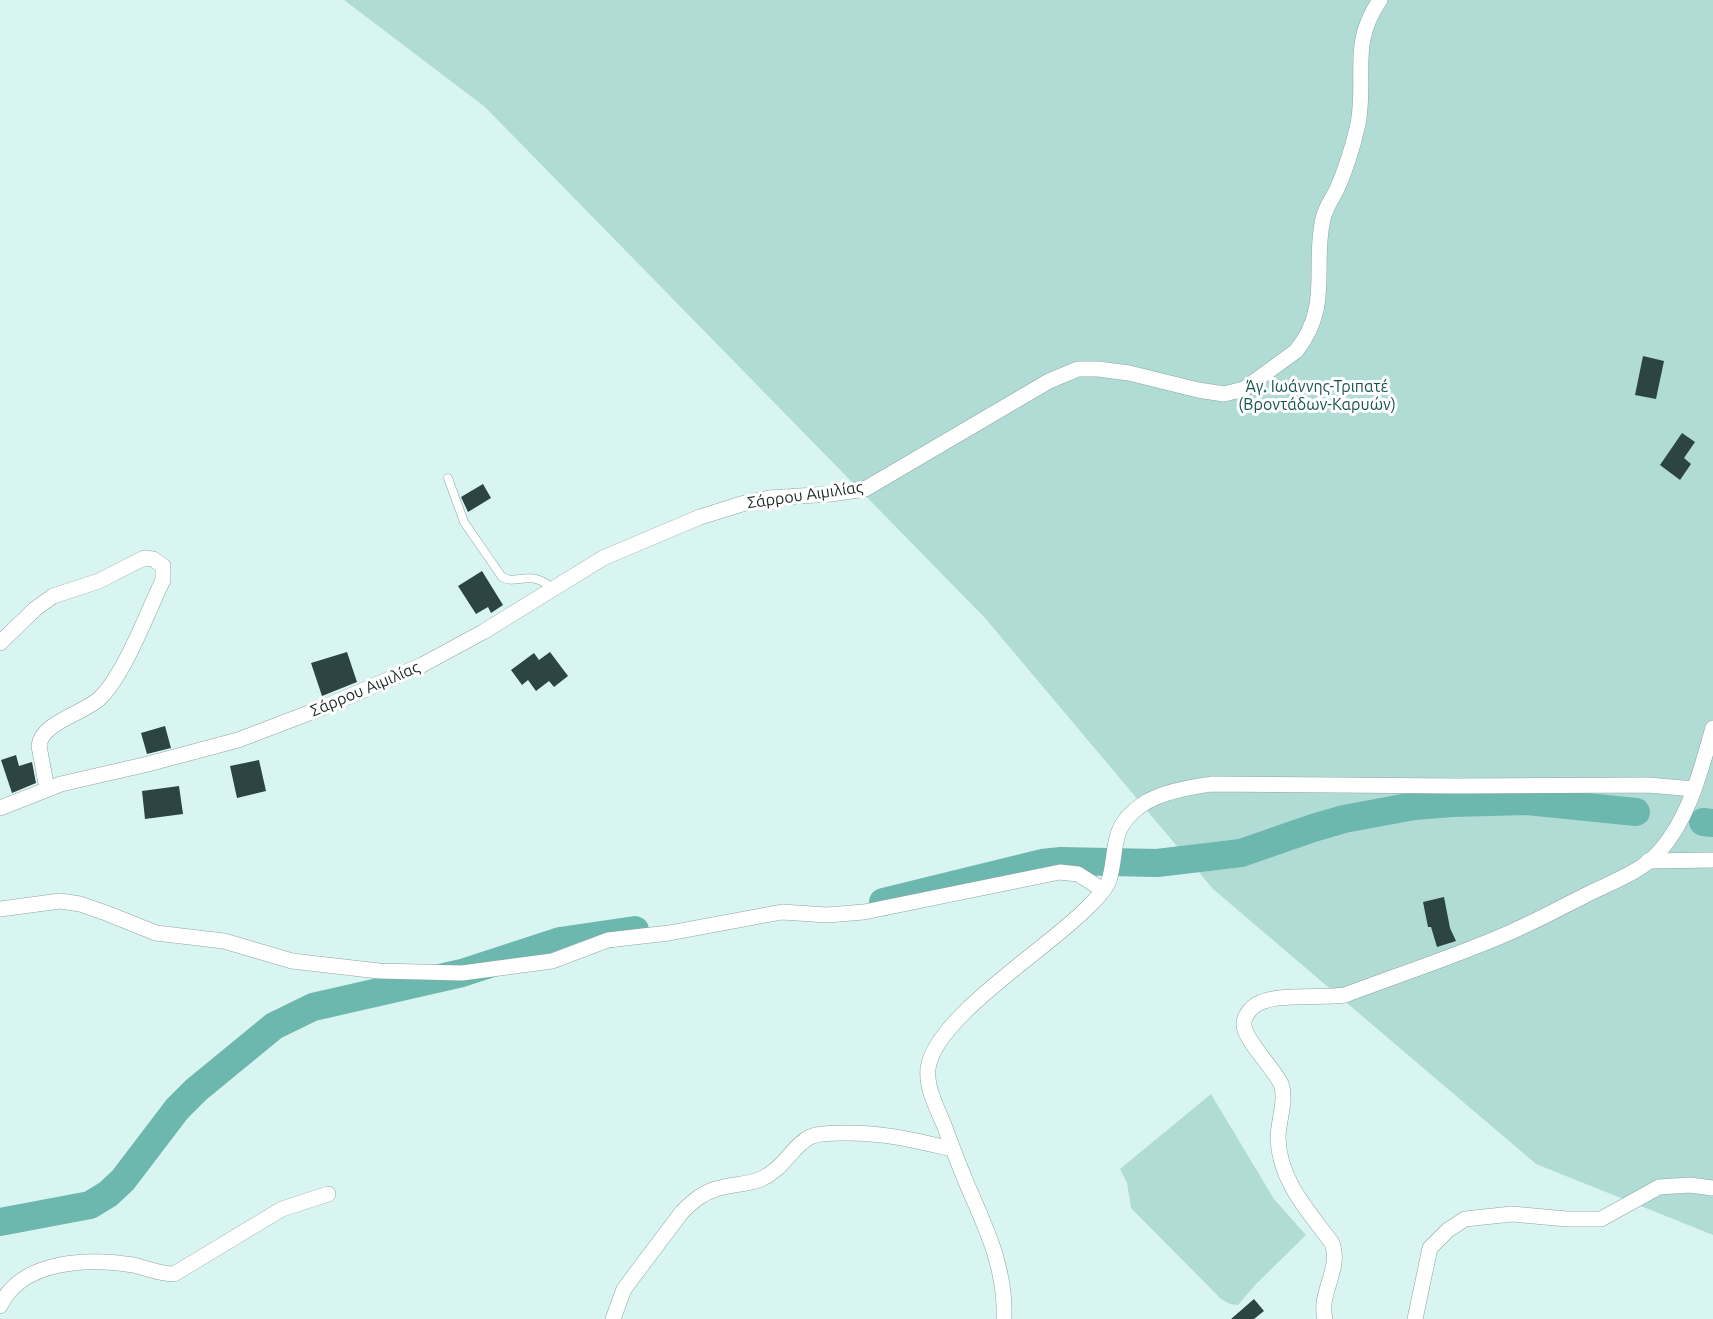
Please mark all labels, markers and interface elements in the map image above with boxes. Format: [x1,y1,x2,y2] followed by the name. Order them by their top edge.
[1238,377,1396,415] park label: Άγ. Ιωάννης-Τριπατέ (Βροντάδων-Καρυών)
[746,477,864,513] street label: Σάρρου Αιμιλίας
[307,657,423,721] street label: Σάρρου Αιμιλίας

